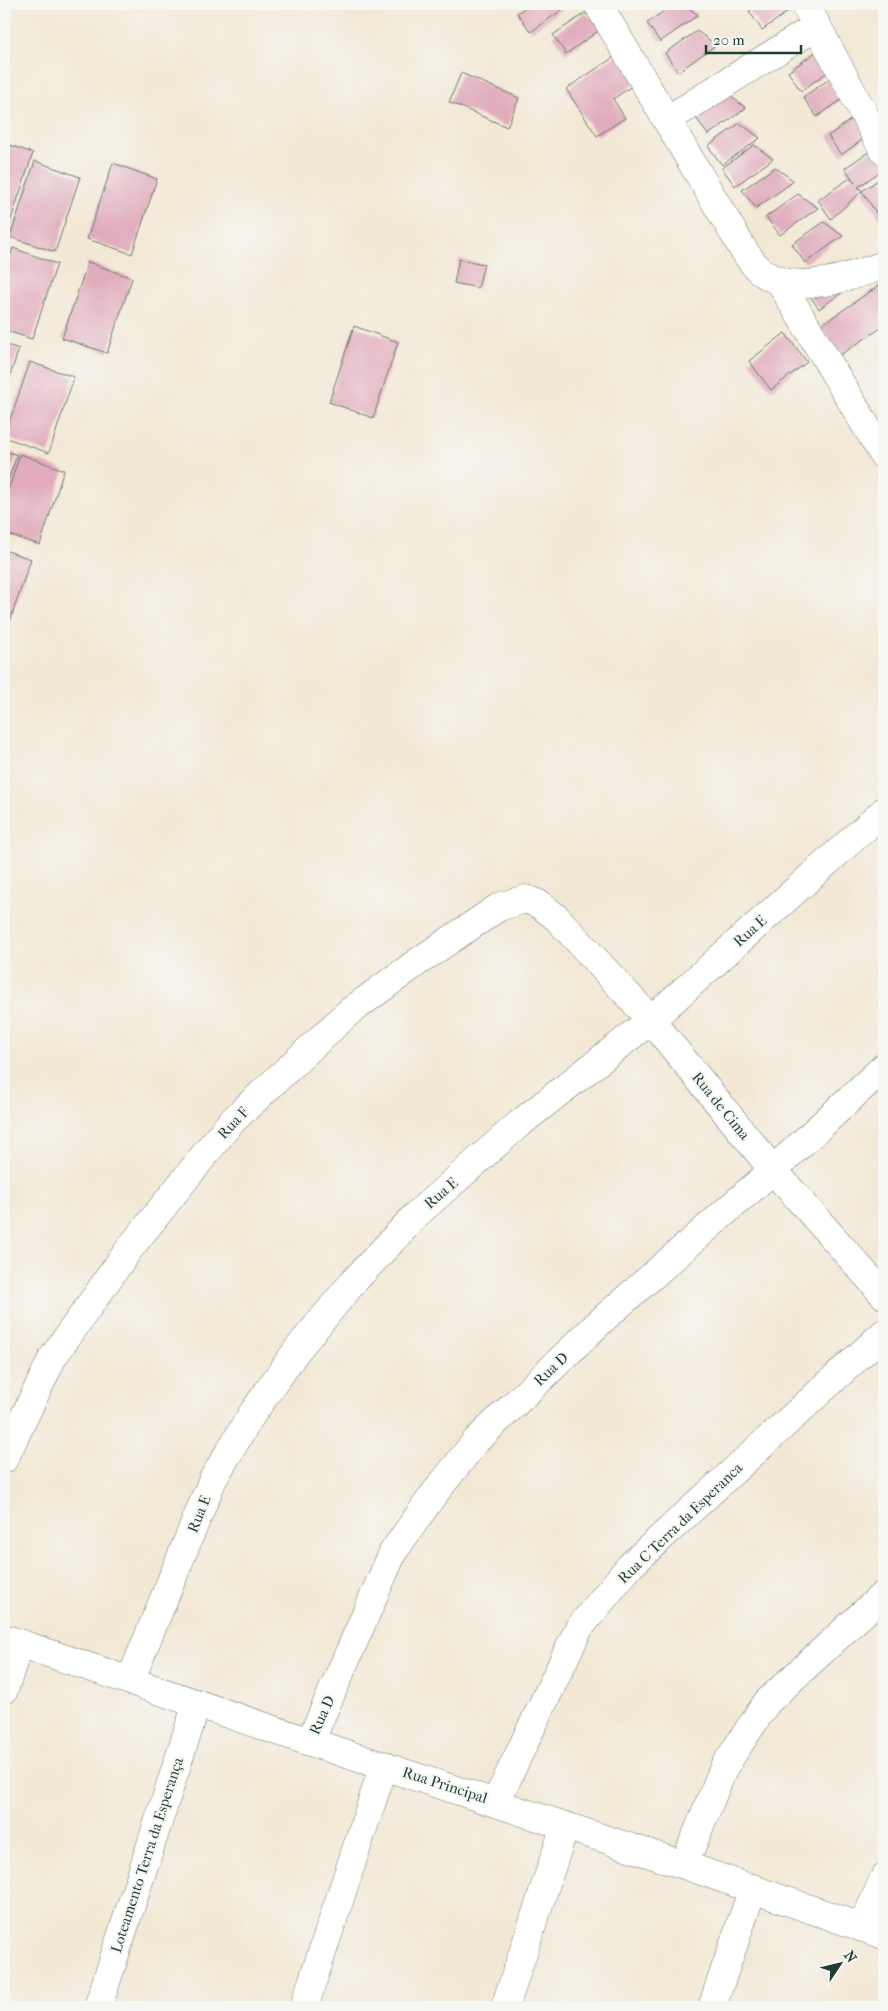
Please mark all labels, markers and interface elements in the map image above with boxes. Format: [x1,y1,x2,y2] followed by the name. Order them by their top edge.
[706,22,800,54] scale bar
[713,31,745,49] text: 20 m
[730,911,770,951] street label: Rua E
[688,1069,754,1144] street label: Rua de Cima
[214,1103,252,1143] street label: Rua F
[421,1174,461,1212] street label: Rua E
[530,1348,572,1390] street label: Rua D
[614,1458,747,1587] street label: Rua C Terra da Esperanca
[183,1493,215,1535] street label: Rua E
[305,1693,339,1737] street label: Rua D
[107,1754,187,1955] street label: Loteamento Terra da Esperança
[400,1763,490,1807] street label: Rua Principal
[816,1938,866,1988] north arrow
[840,1948,860,1966] text: N

